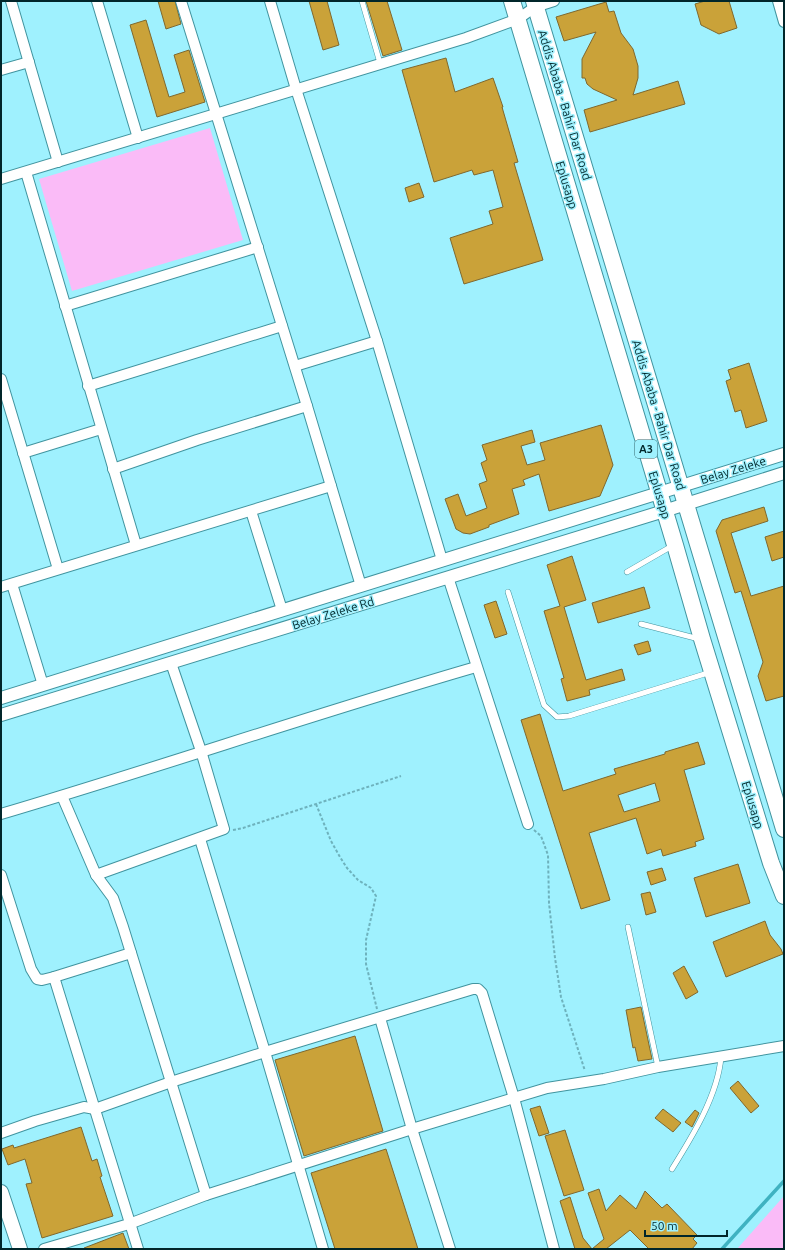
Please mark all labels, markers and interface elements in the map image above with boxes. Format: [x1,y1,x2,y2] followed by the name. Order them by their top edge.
[536,28,594,182] street label: Addis Ababa - Bahir Dar Road
[554,160,580,210] street label: Eplusapp
[630,338,688,492] street label: Addis Ababa - Bahir Dar Road
[635,440,657,458] road number: A3
[699,454,767,486] street label: Belay Zeleke
[647,470,673,520] street label: Eplusapp
[290,594,376,632] street label: Belay Zeleke Rd
[740,780,766,830] street label: Eplusapp
[645,1212,727,1238] scale bar
[651,1219,678,1232] text: 50 m

